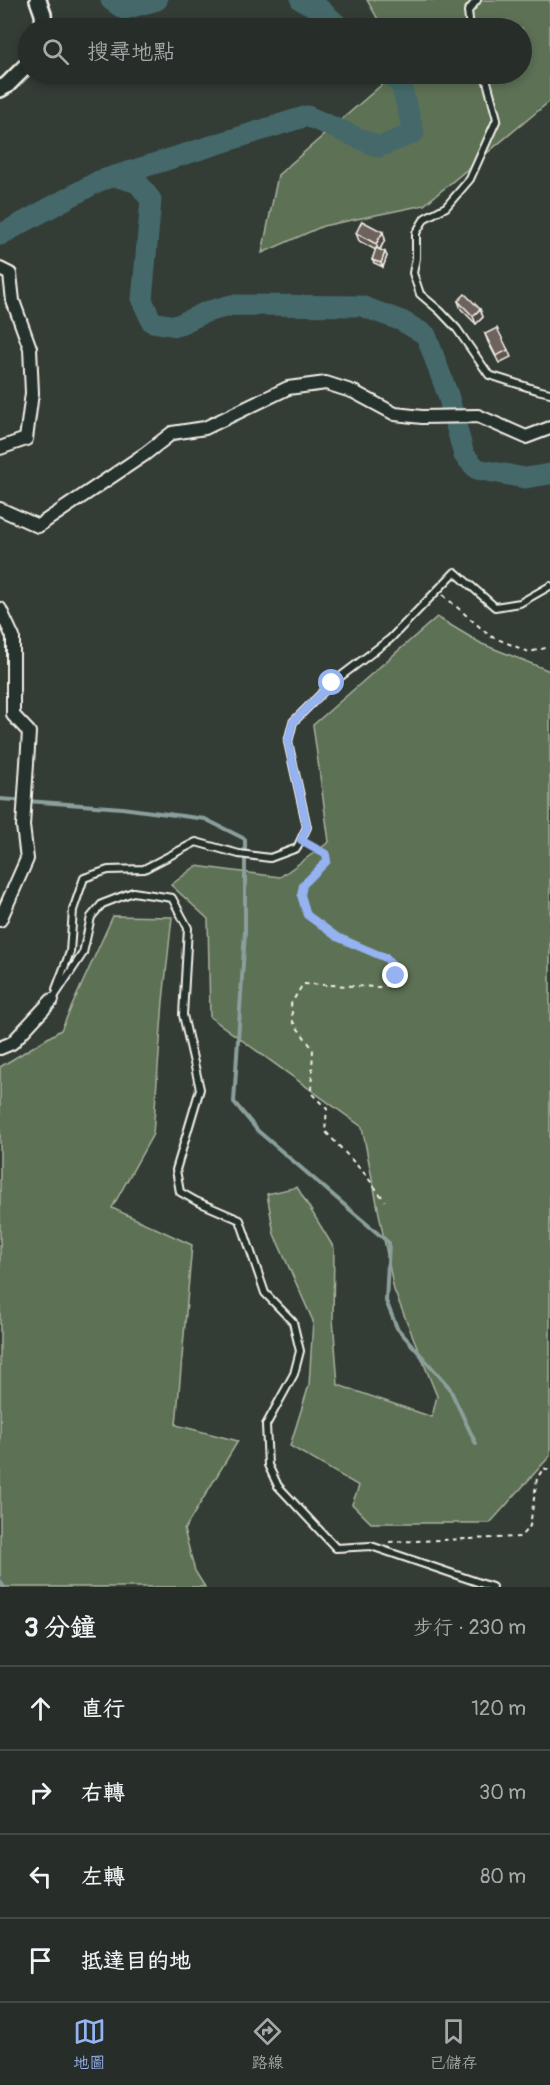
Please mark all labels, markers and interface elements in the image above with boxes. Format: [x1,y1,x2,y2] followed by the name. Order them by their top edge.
[18,18,532,84] search box
[39,35,72,68] icon: search
[87,38,175,66] text: 搜尋地點
[318,669,344,695] route start
[382,962,408,988] route end
[24,1612,96,1644] text: 3 分鐘
[413,1615,526,1640] text: 步行 · 230 m
[24,1692,57,1725] icon: ahead
[81,1695,125,1723] text: 直行
[471,1696,526,1721] text: 120 m
[24,1776,57,1809] icon: right
[81,1779,125,1807] text: 右轉
[479,1780,526,1805] text: 30 m
[24,1860,57,1893] icon: left
[81,1863,125,1891] text: 左轉
[480,1864,526,1889] text: 80 m
[24,1944,57,1977] icon: arrive
[81,1947,191,1975] text: 抵達目的地
[73,2015,106,2073] tab: 地圖
[251,2015,284,2073] tab: 路線
[429,2015,477,2073] tab: 已儲存

